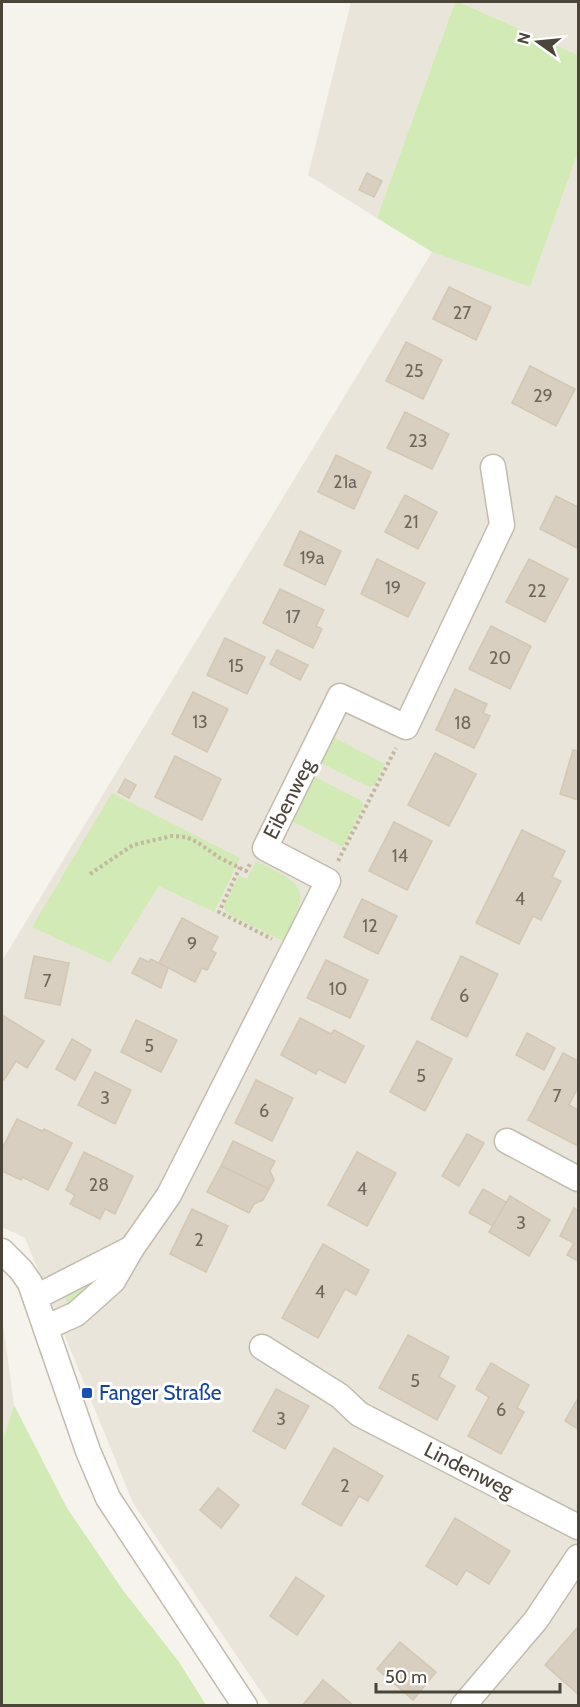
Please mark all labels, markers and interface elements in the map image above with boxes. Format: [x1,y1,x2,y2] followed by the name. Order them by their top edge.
[508,12,568,72] north arrow
[513,30,535,46] text: N
[453,302,471,324] house number: 27
[404,360,424,382] house number: 25
[533,385,553,407] house number: 29
[408,430,428,452] house number: 23
[333,471,357,493] house number: 21a
[403,511,419,533] house number: 21
[300,547,325,569] house number: 19a
[385,577,401,599] house number: 19
[528,580,546,602] house number: 22
[286,606,300,628] house number: 17
[489,647,511,669] house number: 20
[228,655,244,677] house number: 15
[192,711,208,733] house number: 13
[455,712,471,734] house number: 18
[258,754,320,843] street label: Eibenweg
[392,845,408,867] house number: 14
[515,888,525,910] house number: 4
[362,915,378,937] house number: 12
[187,933,197,955] house number: 9
[42,970,52,992] house number: 7
[329,978,347,1000] house number: 10
[459,985,469,1007] house number: 6
[144,1035,154,1057] house number: 5
[416,1065,426,1087] house number: 5
[552,1085,562,1107] house number: 7
[100,1087,110,1109] house number: 3
[259,1100,269,1122] house number: 6
[89,1174,109,1196] house number: 28
[357,1178,367,1200] house number: 4
[516,1212,526,1234] house number: 3
[194,1229,204,1251] house number: 2
[315,1281,325,1303] house number: 4
[410,1370,420,1392] house number: 5
[99,1380,222,1405] place label: Fanger Straße
[80,1386,94,1400] marker: Fanger Straße
[496,1399,506,1421] house number: 6
[276,1408,286,1430] house number: 3
[420,1436,519,1503] street label: Lindenweg
[340,1475,350,1497] house number: 2
[376,1656,560,1694] scale bar
[385,1666,427,1688] text: 50 m

